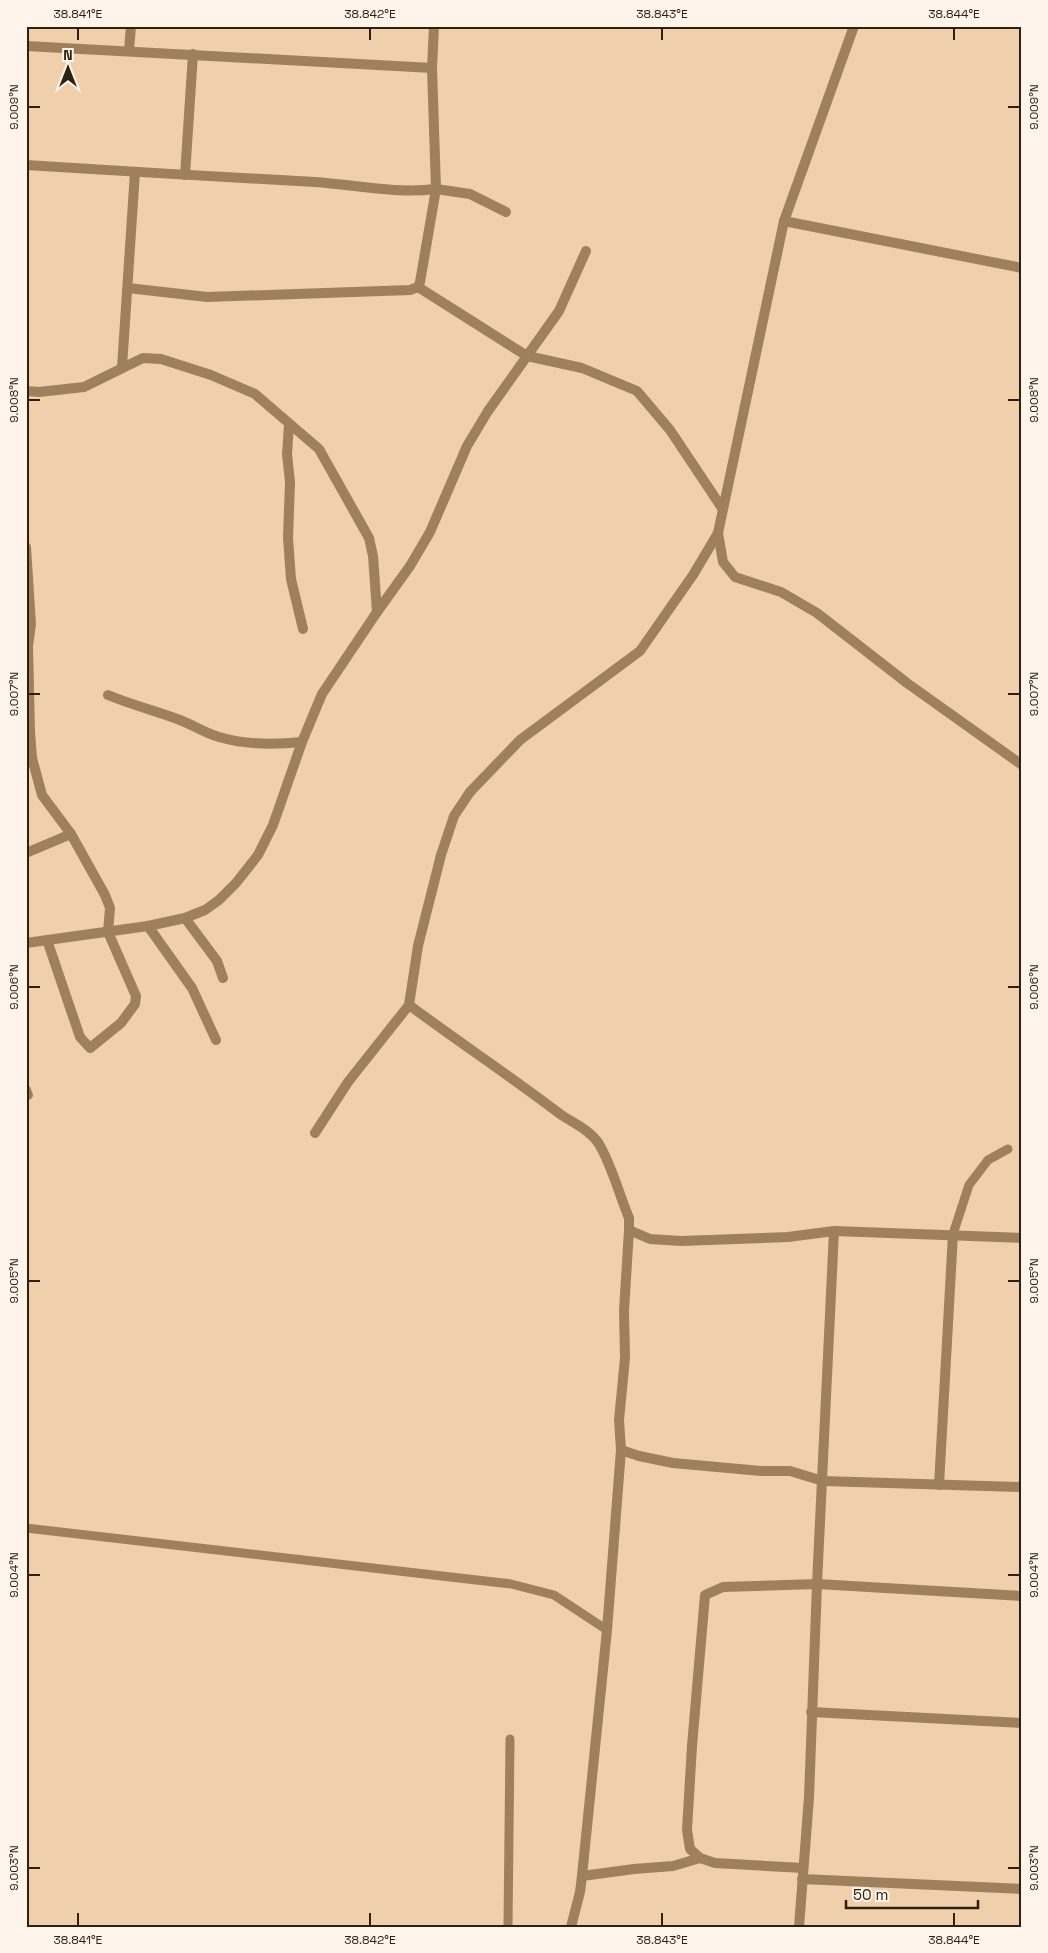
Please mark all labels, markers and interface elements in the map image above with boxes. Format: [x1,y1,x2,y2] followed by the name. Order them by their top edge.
[54,6,103,22] text: 38.841°E
[344,6,396,22] text: 38.842°E
[636,6,688,22] text: 38.843°E
[928,6,980,22] text: 38.844°E
[42,42,92,92] north arrow
[63,46,73,64] text: N
[6,84,22,130] text: 9.009°N
[1026,84,1042,130] text: 9.009°N
[6,377,22,423] text: 9.008°N
[1026,377,1042,423] text: 9.008°N
[6,672,22,716] text: 9.007°N
[1026,672,1042,716] text: 9.007°N
[6,964,22,1010] text: 9.006°N
[1026,964,1042,1010] text: 9.006°N
[6,1258,22,1304] text: 9.005°N
[1026,1258,1042,1304] text: 9.005°N
[6,1552,22,1598] text: 9.004°N
[1026,1552,1042,1598] text: 9.004°N
[6,1845,22,1891] text: 9.003°N
[1026,1845,1042,1891] text: 9.003°N
[846,1878,978,1910] scale bar
[853,1885,888,1904] text: 50 m
[54,1932,103,1948] text: 38.841°E
[344,1932,396,1948] text: 38.842°E
[636,1932,688,1948] text: 38.843°E
[928,1932,980,1948] text: 38.844°E

